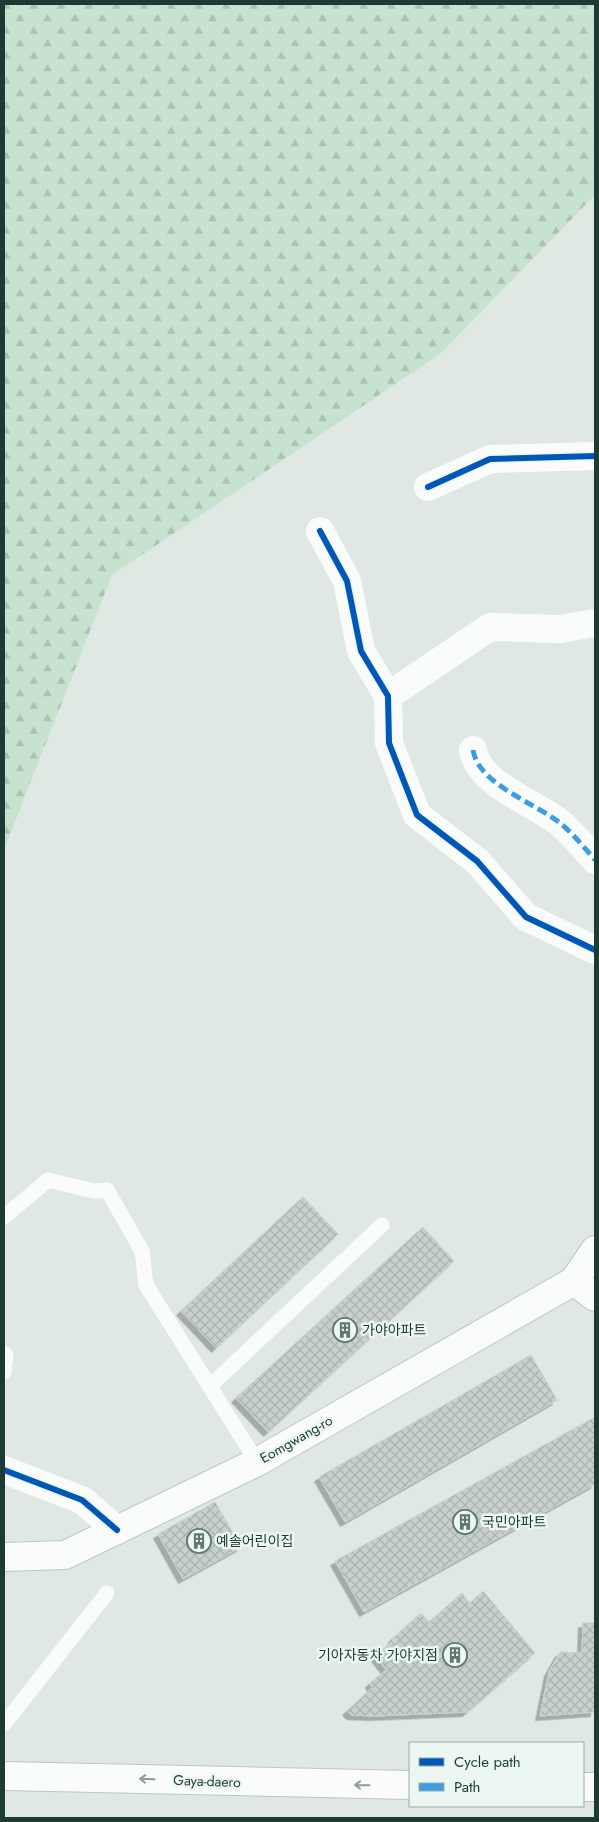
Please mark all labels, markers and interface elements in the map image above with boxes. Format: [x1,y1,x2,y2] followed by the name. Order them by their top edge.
[332,1317,358,1343] building icon: 가야아파트
[362,1320,427,1340] place label: 가야아파트
[256,1410,336,1468] street label: Eomgwang-ro
[452,1509,478,1535] building icon: 국민아파트
[482,1512,547,1532] place label: 국민아파트
[186,1528,212,1554] building icon: 예솔어린이집
[216,1531,293,1551] place label: 예솔어린이집
[442,1642,468,1668] building icon: 기아자동차 가야지점
[318,1645,438,1665] place label: 기아자동차 가야지점
[409,1742,584,1807] legend
[454,1751,521,1773] text: Cycle path
[173,1770,241,1792] street label: Gaya-daero
[139,1775,155,1784] one-way arrow
[454,1776,480,1798] text: Path
[354,1780,370,1790] one-way arrow

